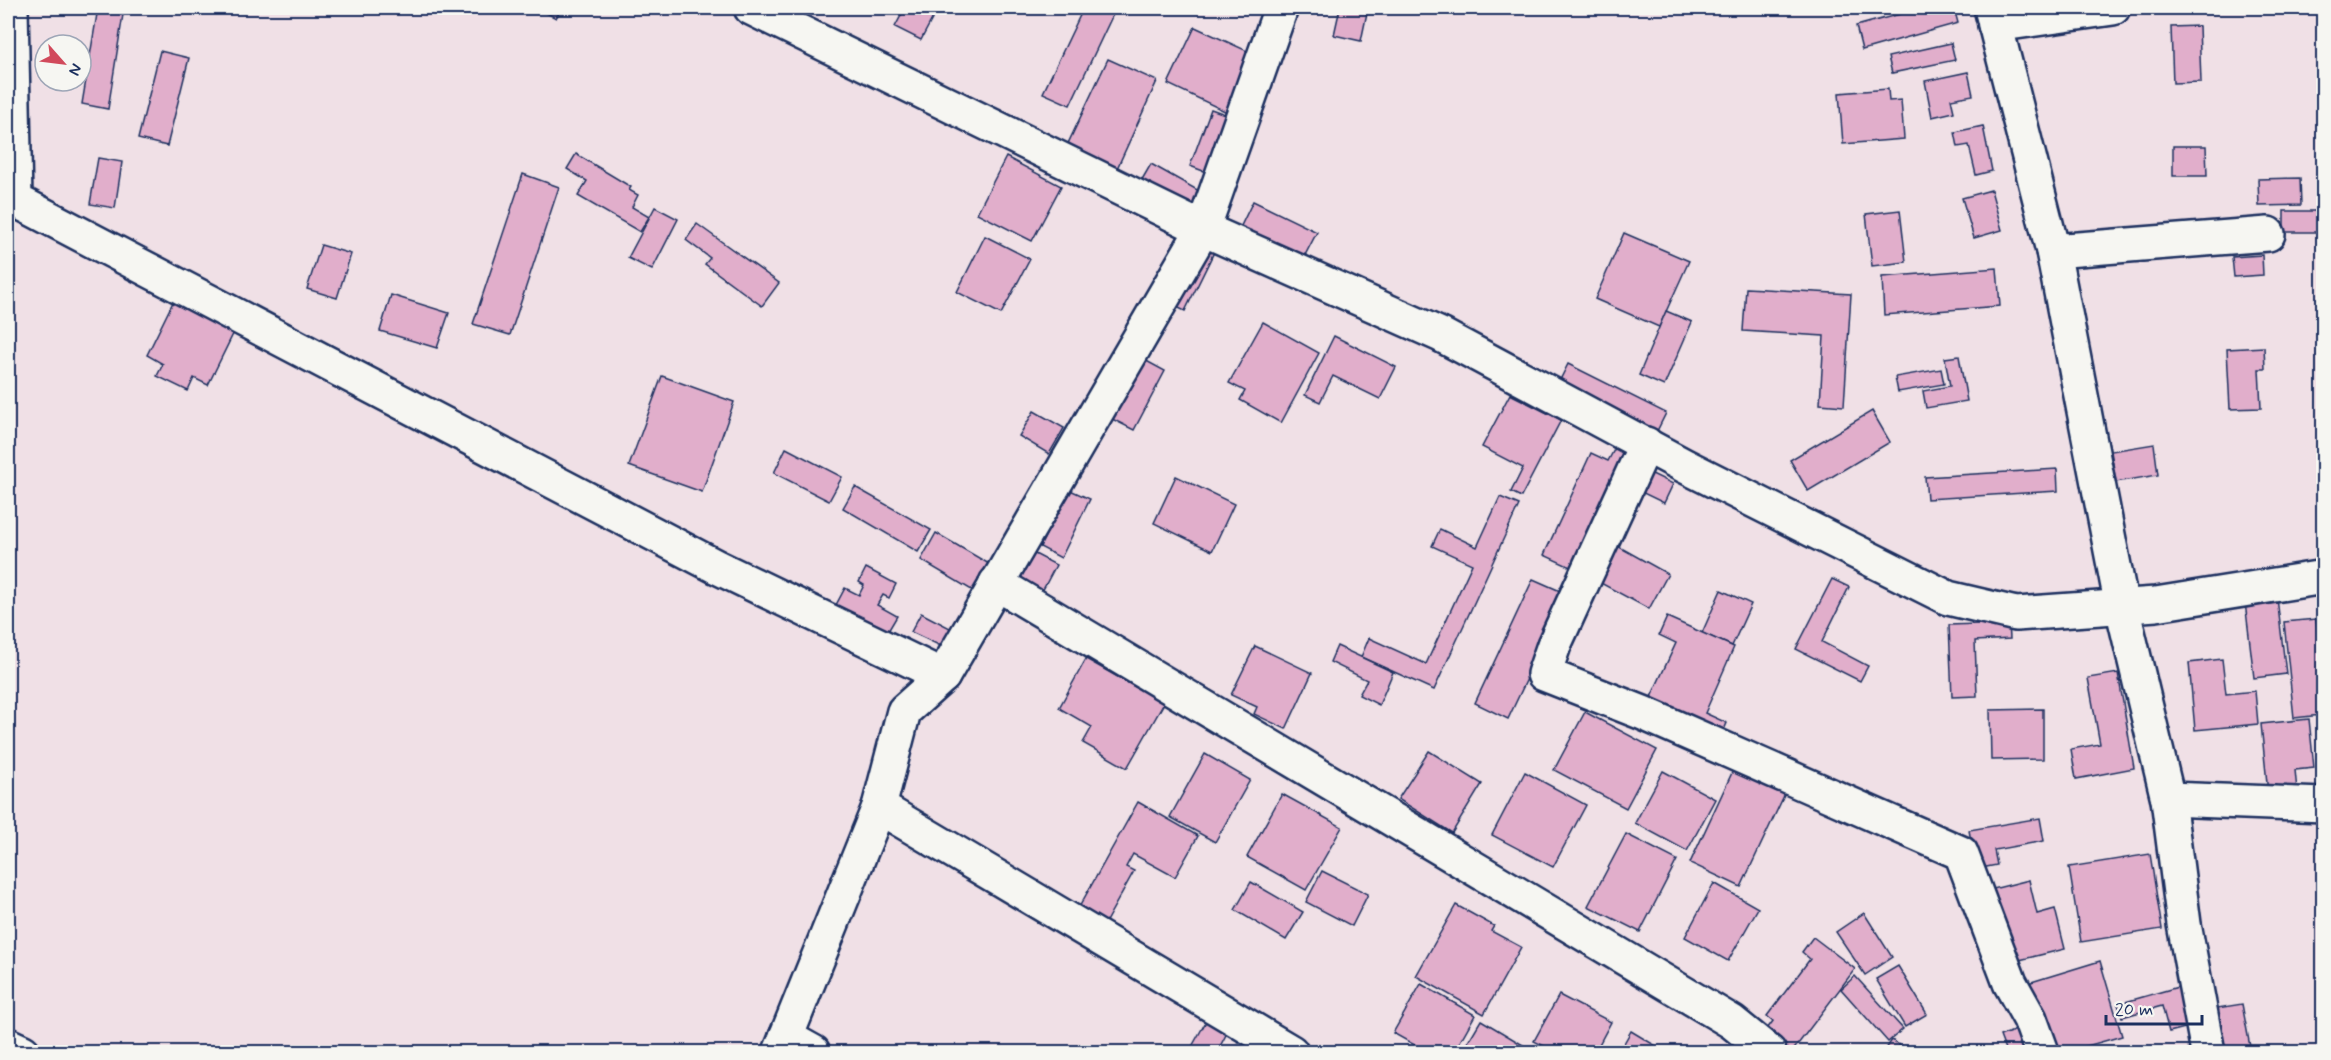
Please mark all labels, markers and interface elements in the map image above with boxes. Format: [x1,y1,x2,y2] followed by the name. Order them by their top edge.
[33,33,93,93] north arrow
[63,60,87,79] text: N
[2106,988,2202,1026] scale bar
[2115,998,2153,1022] text: 20 m

